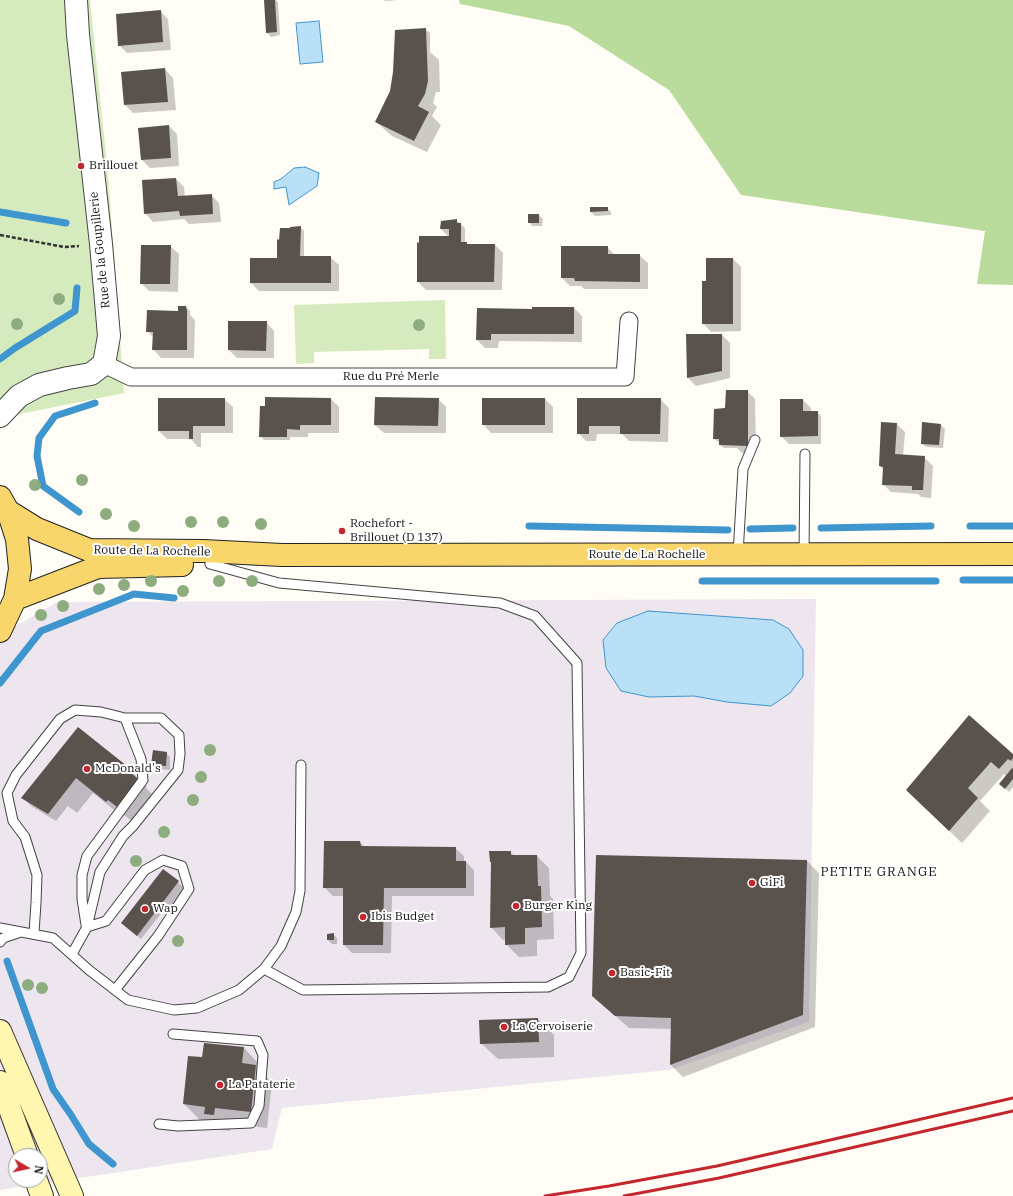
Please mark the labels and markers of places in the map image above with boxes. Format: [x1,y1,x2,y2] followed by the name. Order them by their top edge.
[89,159,138,173] place label: Brillouet
[76,161,86,171] marker: Brillouet
[350,517,443,545] place label: Rochefort - Brillouet (D 137)
[337,526,347,536] marker: Rochefort - Brillouet (D 137)
[95,762,161,776] place label: McDonald's
[82,764,92,774] marker: McDonald's
[760,876,783,890] place label: GiFi
[747,878,757,888] marker: GiFi
[524,899,592,913] place label: Burger King
[511,901,521,911] marker: Burger King
[153,902,178,916] place label: Wap
[140,904,150,914] marker: Wap
[371,910,435,924] place label: Ibis Budget
[358,912,368,922] marker: Ibis Budget
[620,966,670,980] place label: Basic-Fit
[607,968,617,978] marker: Basic-Fit
[512,1020,593,1034] place label: La Cervoiserie
[499,1022,509,1032] marker: La Cervoiserie
[228,1078,295,1092] place label: La Pataterie
[215,1080,225,1090] marker: La Pataterie

